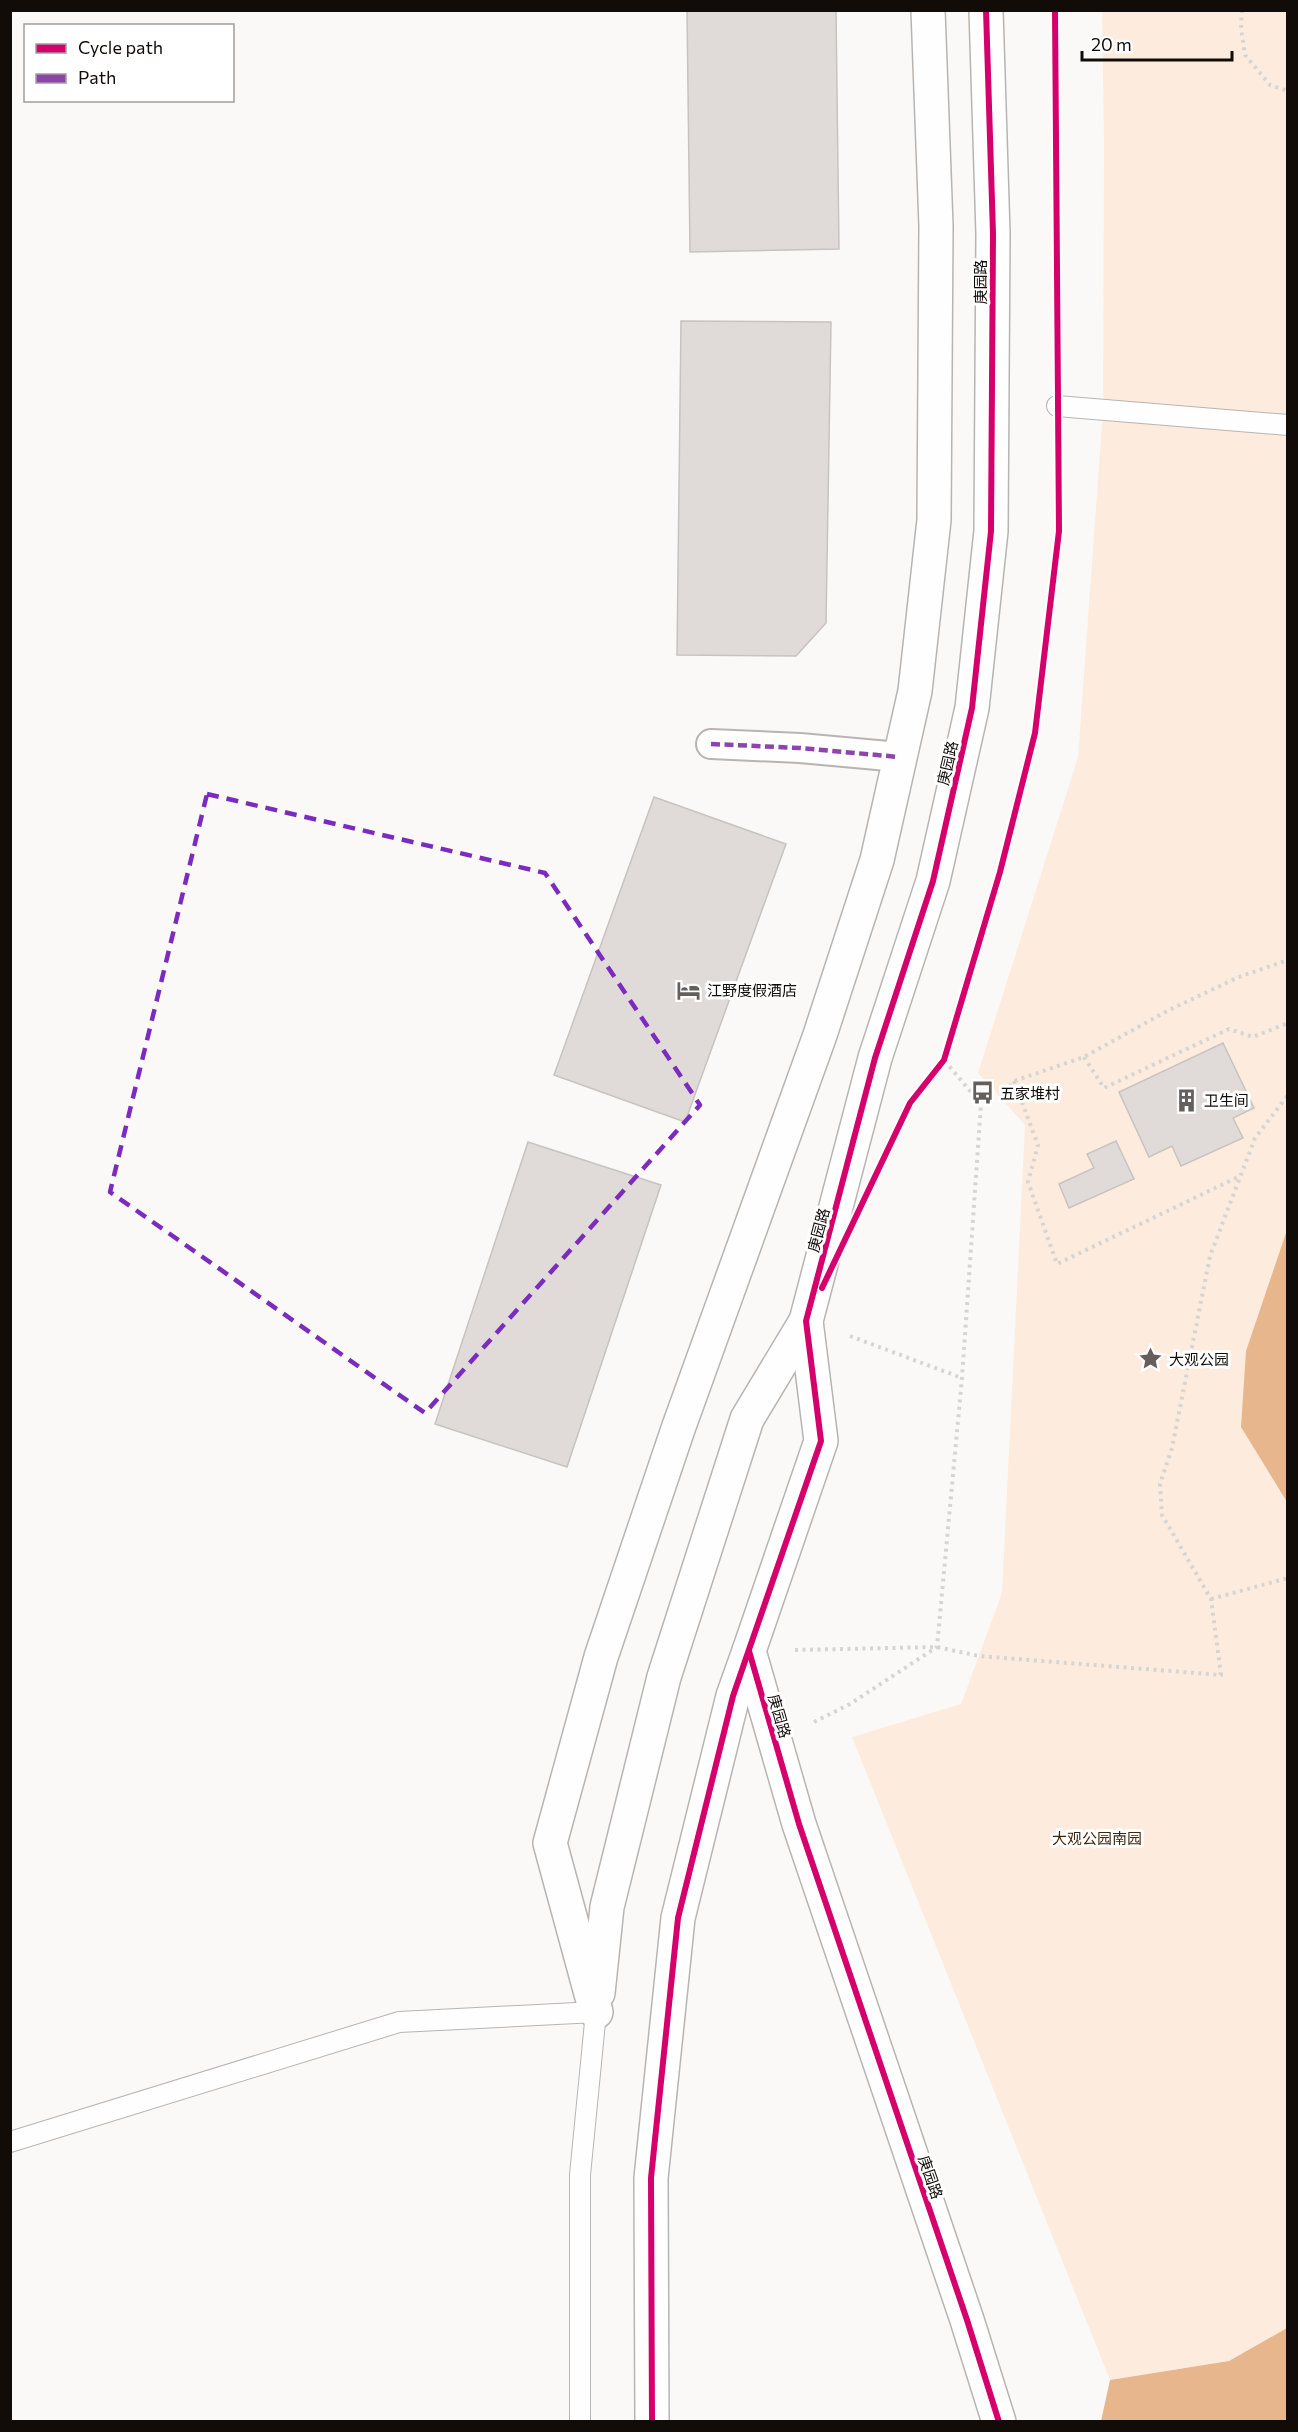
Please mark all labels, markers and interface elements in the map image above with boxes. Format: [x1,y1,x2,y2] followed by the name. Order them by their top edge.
[24,24,234,102] legend
[1082,24,1232,62] scale bar
[1091,33,1132,55] text: 20 m
[78,36,163,58] text: Cycle path
[78,66,116,88] text: Path
[971,259,989,305] street label: 庚园路
[933,739,961,787] street label: 庚园路
[676,977,702,1003] hotel icon: 江野度假酒店
[707,981,797,999] place label: 江野度假酒店
[969,1080,995,1106] bus stop icon: 五家堆村
[1000,1084,1060,1102] place label: 五家堆村
[1173,1087,1199,1113] building icon: 卫生间
[1204,1091,1249,1109] place label: 卫生间
[803,1206,833,1254] street label: 庚园路
[1138,1346,1164,1372] place icon: 大观公园
[1169,1350,1229,1368] place label: 大观公园
[765,1692,795,1740] street label: 庚园路
[1052,1829,1142,1847] park label: 大观公园南园
[915,2153,947,2201] street label: 庚园路

